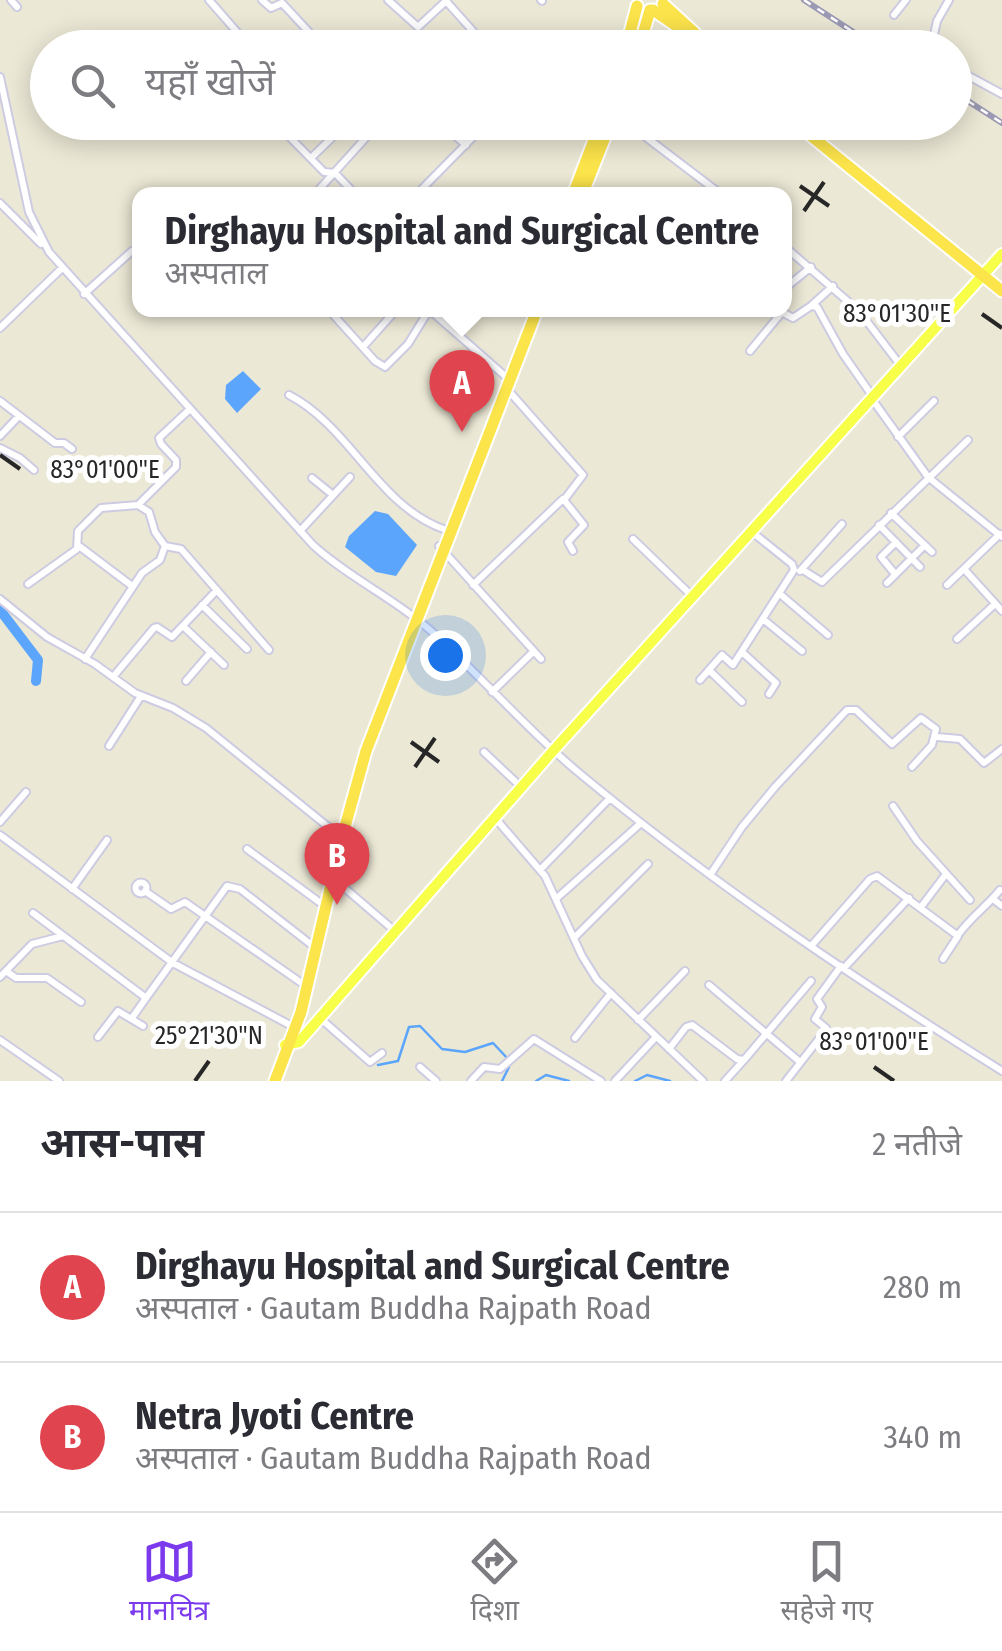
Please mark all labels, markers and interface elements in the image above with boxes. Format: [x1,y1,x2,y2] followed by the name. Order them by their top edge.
[30,30,972,140] search box
[65,58,120,113] icon: search
[145,59,275,105] text: यहाँ खोजें
[132,187,792,317] popup
[165,208,759,254] text: Dirghayu Hospital and Surgical Centre
[165,254,268,292] text: अस्पताल
[843,299,951,329] text: 83°01'30"E
[430,350,494,432] pin: A
[50,455,160,485] text: 83°01'00"E
[420,630,471,681] your location
[304,822,370,905] pin: B
[155,1021,263,1051] text: 25°21'30"N
[819,1027,929,1057] text: 83°01'00"E
[40,1118,204,1168] text: आस-पास
[872,1125,962,1163] text: 2 नतीजे
[135,1243,730,1289] text: Dirghayu Hospital and Surgical Centre
[64,1268,81,1306] text: A
[883,1268,962,1306] text: 280 m
[135,1289,652,1327] text: अस्पताल · Gautam Buddha Rajpath Road
[135,1393,414,1439] text: Netra Jyoti Centre
[64,1418,81,1456] text: B
[883,1418,962,1456] text: 340 m
[135,1439,652,1477] text: अस्पताल · Gautam Buddha Rajpath Road
[129,1534,209,1631] tab: मानचित्र
[467,1534,522,1631] tab: दिशा
[781,1534,873,1631] tab: सहेजे गए

